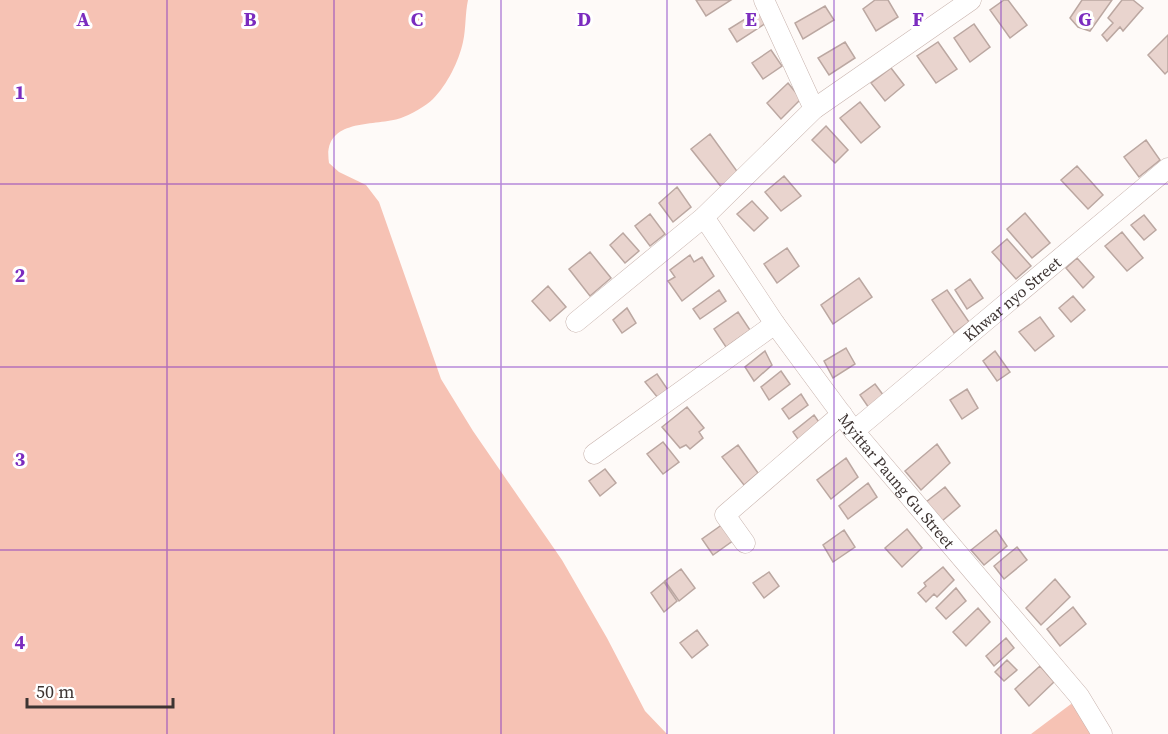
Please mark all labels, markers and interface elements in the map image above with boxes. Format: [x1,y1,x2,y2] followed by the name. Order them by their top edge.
[76,5,90,33] text: A
[243,5,257,33] text: B
[411,5,423,33] text: C
[577,5,591,33] text: D
[745,5,757,33] text: E
[912,5,924,33] text: F
[1078,5,1092,33] text: G
[15,78,25,106] text: 1
[958,251,1066,346] street label: Khwar nyo Street
[15,261,26,289] text: 2
[834,409,960,554] street label: Myittar Paung Gu Street
[15,445,26,473] text: 3
[15,628,26,656] text: 4
[27,671,172,709] scale bar
[36,679,74,704] text: 50 m

